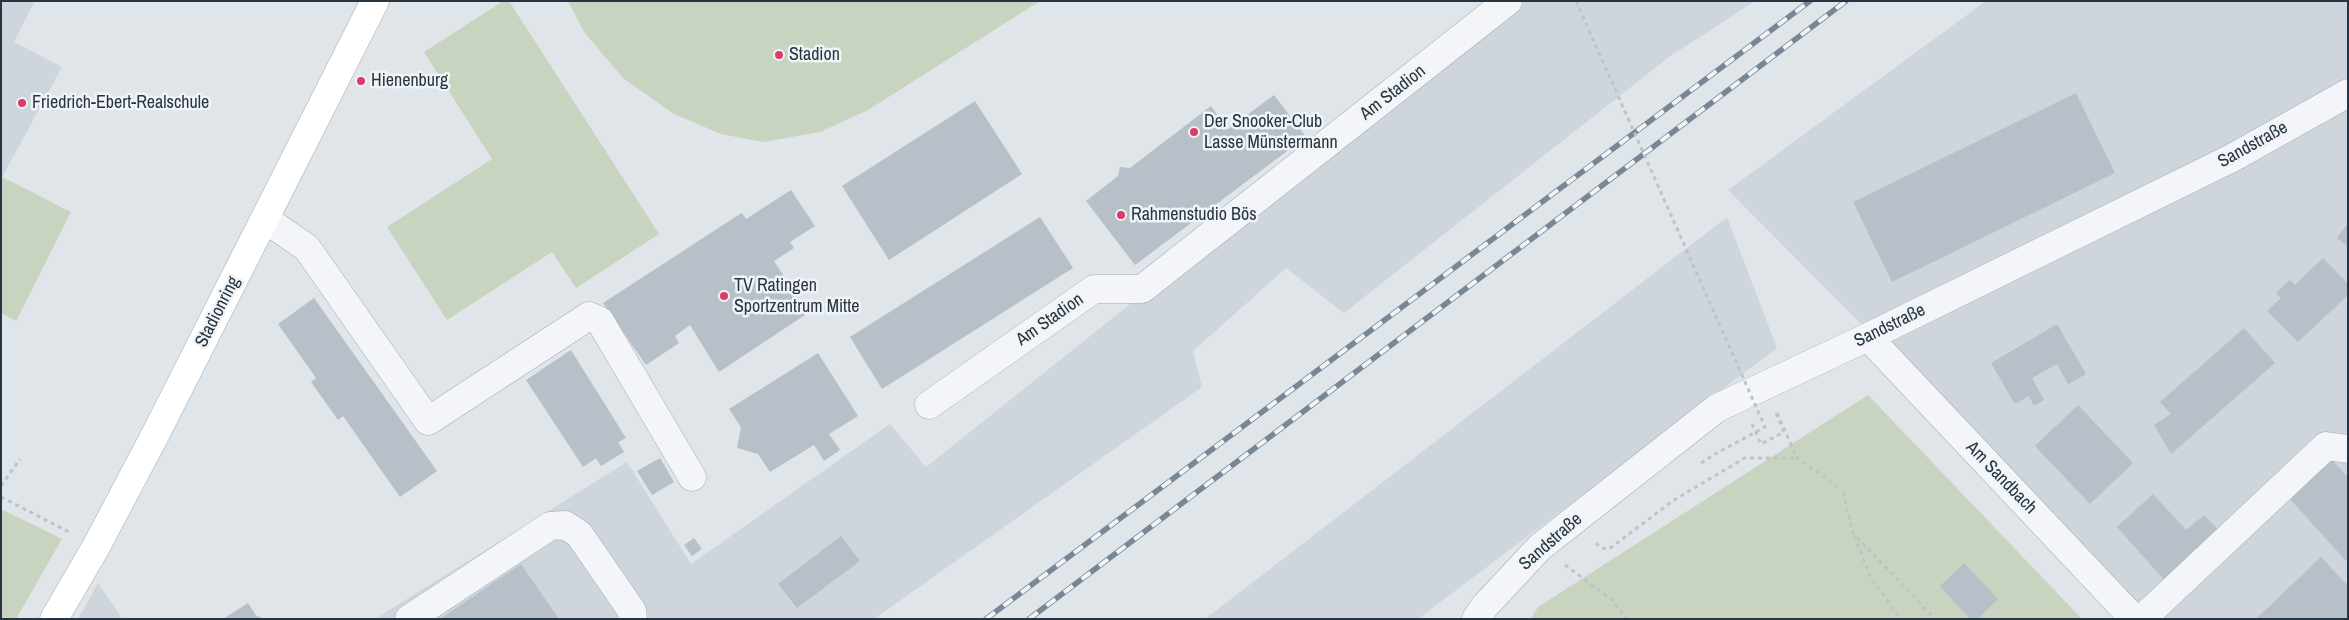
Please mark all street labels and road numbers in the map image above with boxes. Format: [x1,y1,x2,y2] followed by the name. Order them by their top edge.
[1356,61,1430,125] street label: Am Stadion
[2214,117,2292,173] street label: Sandstraße
[191,273,245,351] street label: Stadionring
[1012,289,1088,351] street label: Am Stadion
[1851,300,1929,352] street label: Sandstraße
[1961,437,2041,519] street label: Am Sandbach
[1515,509,1587,575] street label: Sandstraße

